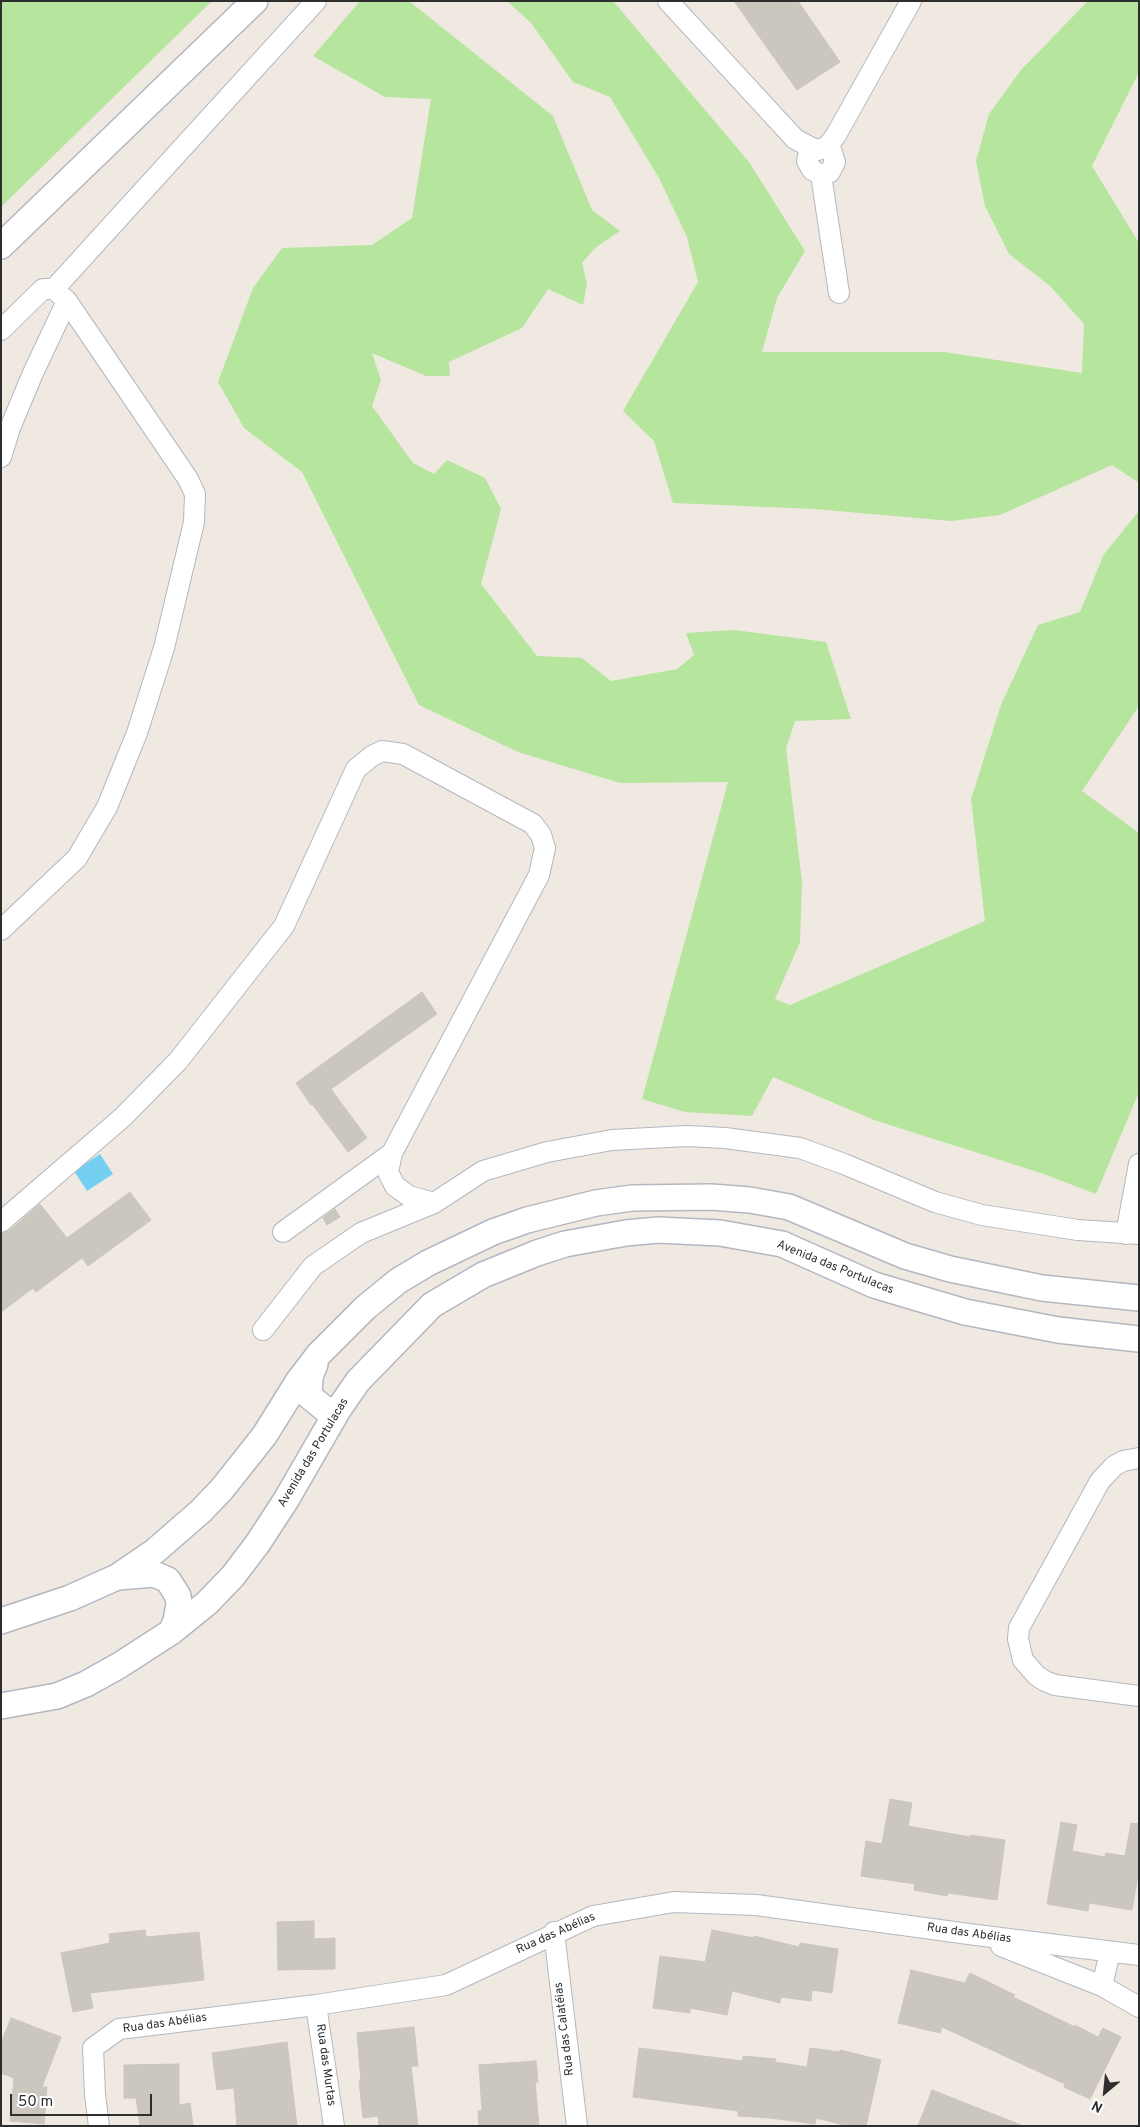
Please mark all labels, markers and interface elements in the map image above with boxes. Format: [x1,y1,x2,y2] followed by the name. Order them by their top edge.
[774,1238,896,1298] street label: Avenida das Portulacas
[276,1396,352,1510] street label: Avenida das Portulacas
[514,1910,598,1958] street label: Rua das Abélias
[926,1921,1012,1947] street label: Rua das Abélias
[552,1981,578,2077] street label: Rua das Calatéias
[122,2011,208,2037] street label: Rua das Abélias
[312,2023,338,2107] street label: Rua das Murtas
[1080,2067,1130,2117] north arrow
[12,2084,155,2116] scale bar
[18,2093,53,2112] text: 50 m
[1089,2096,1106,2116] text: N

